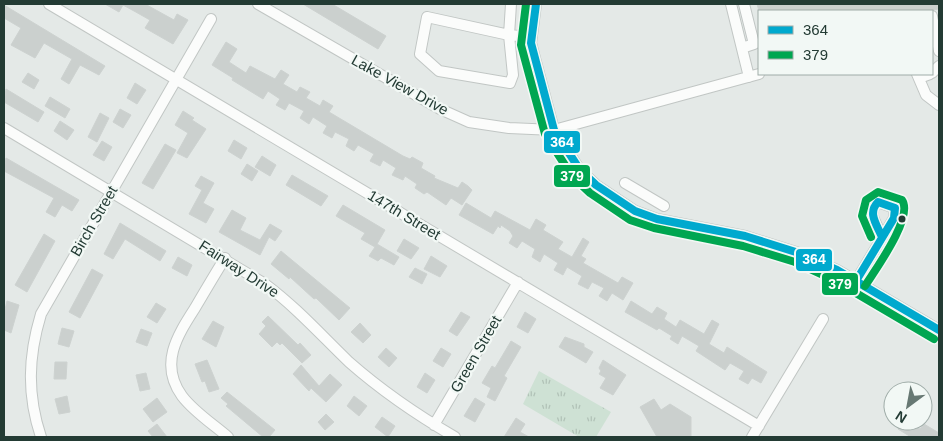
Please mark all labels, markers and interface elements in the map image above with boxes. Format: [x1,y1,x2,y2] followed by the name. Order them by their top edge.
[758,10,933,75] legend
[803,21,828,38] text: 364
[803,46,828,63] text: 379
[349,51,452,118] street label: Lake View Drive
[543,130,581,154] line badge: 364
[550,134,574,150] text: 364
[553,164,591,188] line badge: 379
[560,168,584,184] text: 379
[67,182,121,259] street label: Birch Street
[365,186,444,243] street label: 147th Street
[897,214,907,224] unlabelled marker
[196,236,282,301] street label: Fairway Drive
[795,248,833,272] line badge: 364
[802,251,826,267] text: 364
[821,272,859,296] line badge: 379
[828,276,852,292] text: 379
[447,312,505,395] street label: Green Street
[883,381,933,431] north arrow
[893,408,910,426] text: N

